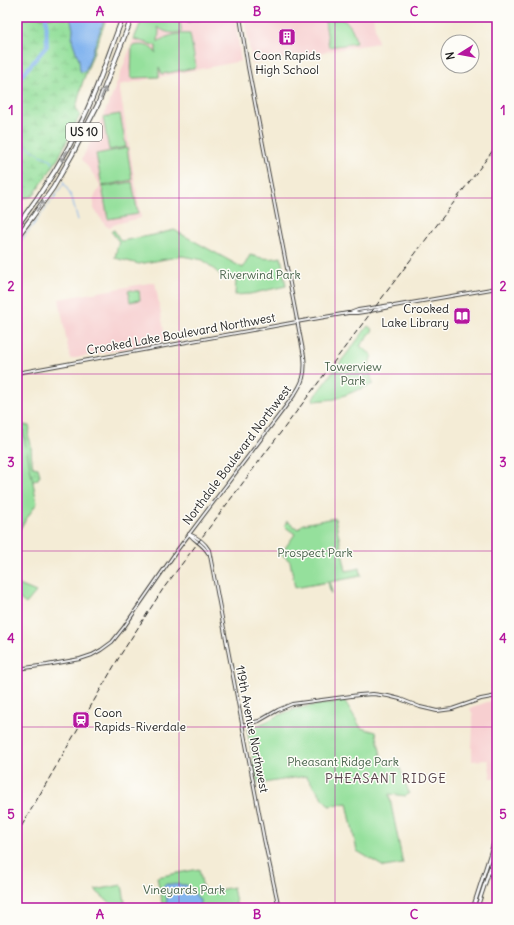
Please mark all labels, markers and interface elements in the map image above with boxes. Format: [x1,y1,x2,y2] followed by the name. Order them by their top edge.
[96,3,105,20] text: A
[253,3,262,20] text: B
[410,3,419,20] text: C
[277,27,297,47] building icon: Coon Rapids High School
[440,34,480,74] north arrow
[253,48,321,77] place label: Coon Rapids High School
[443,51,458,61] text: N
[99,87,107,99] one-way arrow
[8,102,14,119] text: 1
[500,102,506,119] text: 1
[66,123,102,141] road number: US 10
[59,150,67,162] one-way arrow
[36,201,44,212] one-way arrow
[219,267,301,282] park label: Riverwind Park
[7,278,15,295] text: 2
[499,278,507,295] text: 2
[381,301,449,330] place label: Crooked Lake Library
[452,306,472,326] library icon: Crooked Lake Library
[85,310,276,358] street label: Crooked Lake Boulevard Northwest
[324,359,382,388] park label: Towerview Park
[179,382,294,527] street label: Northdale Boulevard Northwest
[7,454,15,471] text: 3
[499,454,507,471] text: 3
[277,545,353,560] park label: Prospect Park
[7,630,15,647] text: 4
[499,630,507,647] text: 4
[233,664,272,794] street label: 119th Avenue Northwest
[94,705,186,734] place label: Coon Rapids-Riverdale
[71,710,91,730] station icon: Coon Rapids-Riverdale
[287,754,399,769] park label: Pheasant Ridge Park
[325,770,447,787] district label: PHEASANT RIDGE
[7,806,15,823] text: 5
[499,806,507,823] text: 5
[143,882,225,897] park label: Vineyards Park
[96,906,105,923] text: A
[253,906,262,923] text: B
[410,906,419,923] text: C

